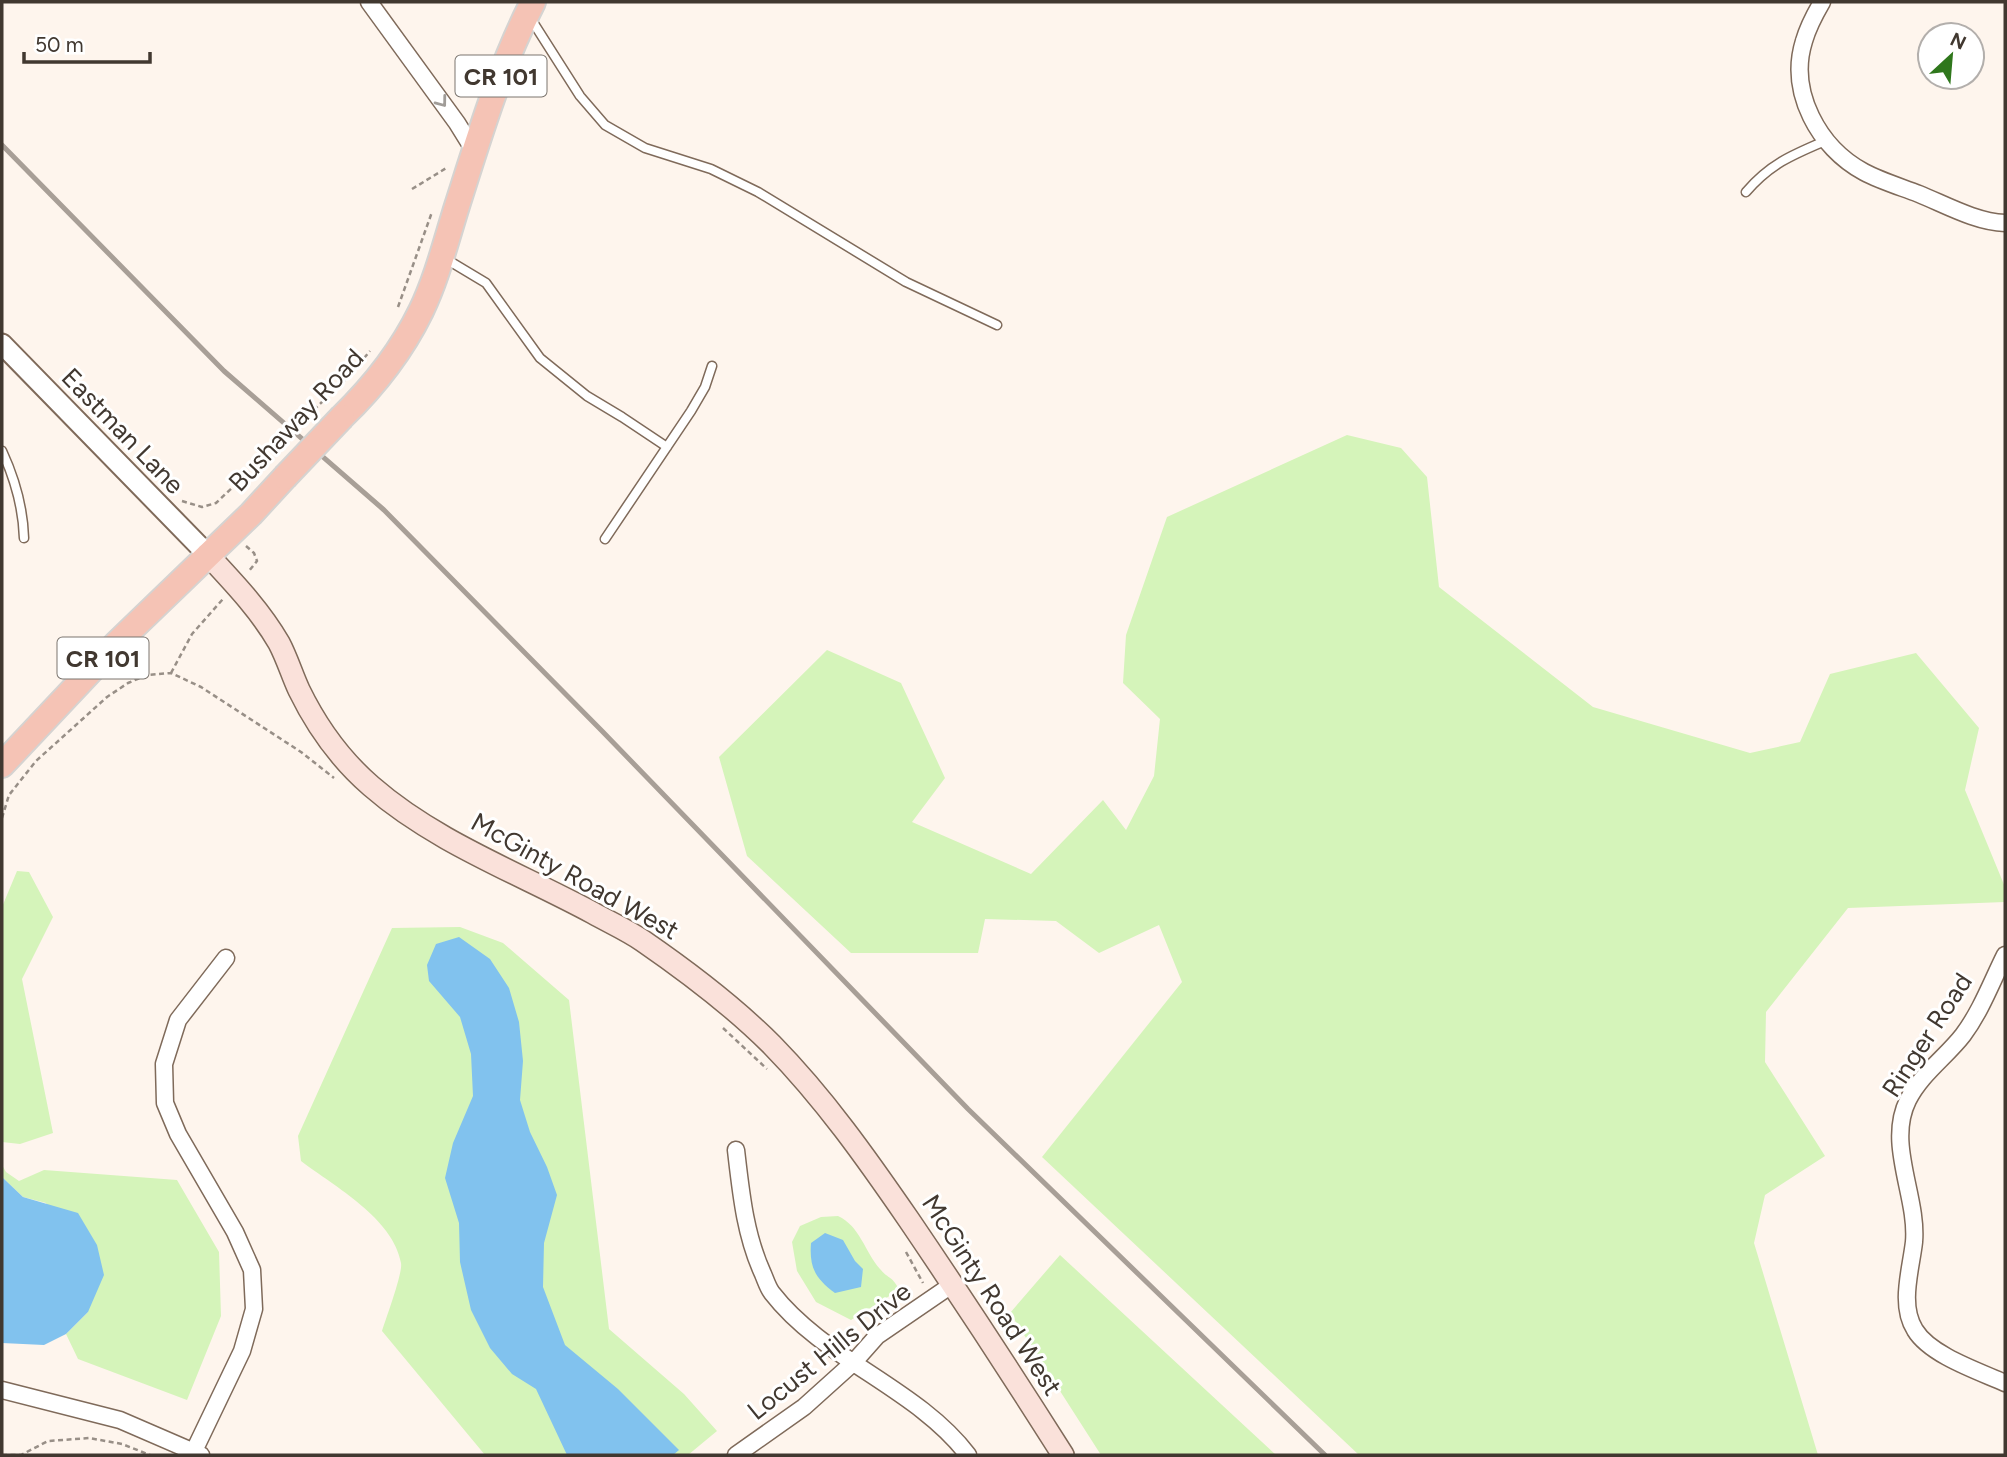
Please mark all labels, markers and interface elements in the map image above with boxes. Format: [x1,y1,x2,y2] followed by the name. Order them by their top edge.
[24,21,150,65] scale bar
[1916,21,1986,91] north arrow
[1947,28,1970,55] text: N
[35,32,84,57] text: 50 m
[456,56,546,96] road number: CR 101
[433,94,446,107] one-way arrow
[222,342,370,498] street label: Bushaway Road
[55,361,191,501] street label: Eastman Lane
[57,638,148,678] road number: CR 101
[466,806,685,946] street label: McGinty Road West
[1875,967,1979,1103] street label: Ringer Road
[915,1189,1069,1401] street label: McGinty Road West
[741,1275,917,1427] street label: Locust Hills Drive

